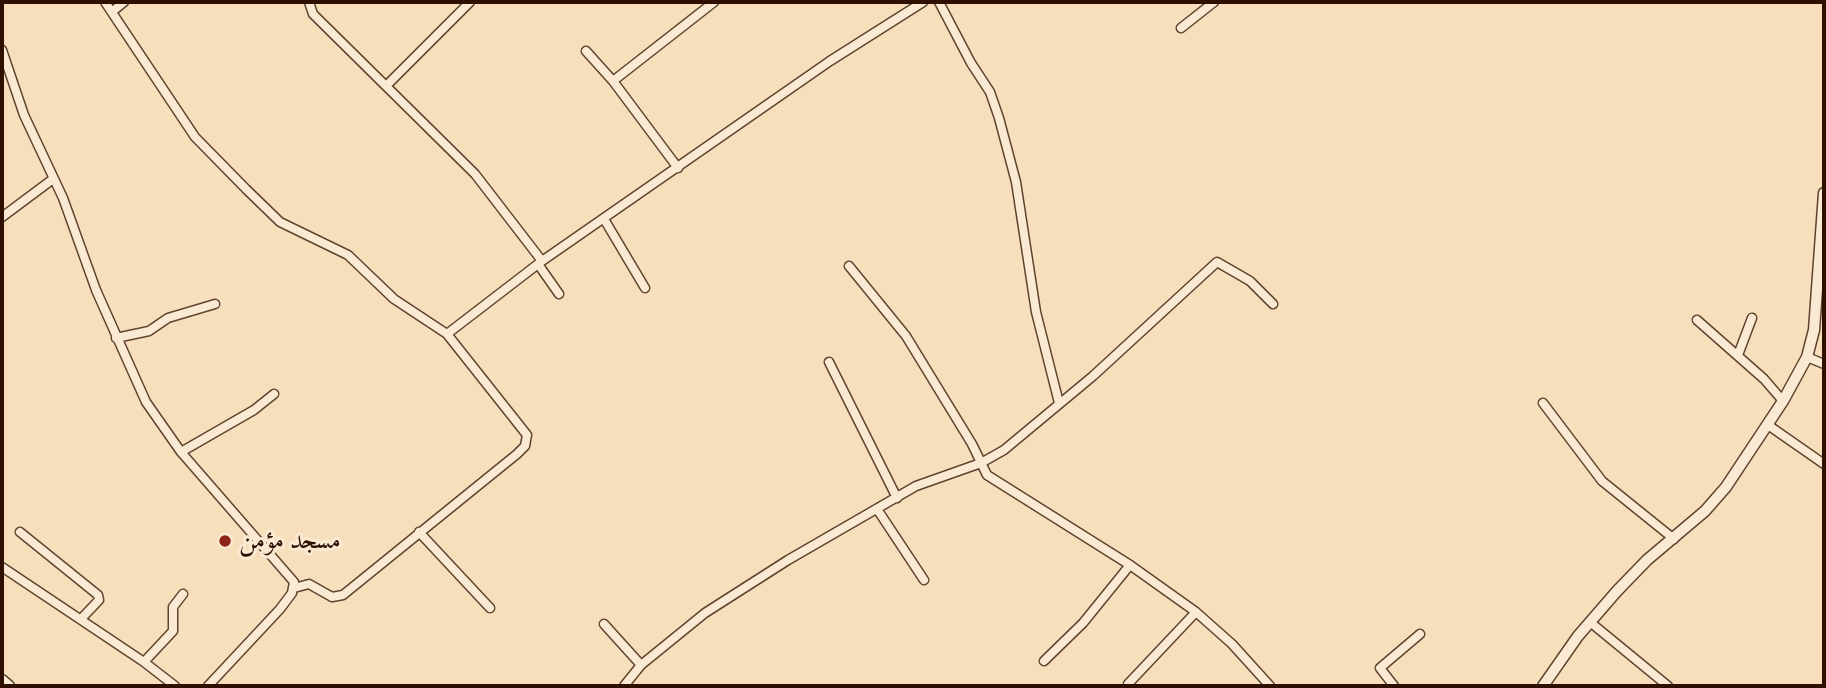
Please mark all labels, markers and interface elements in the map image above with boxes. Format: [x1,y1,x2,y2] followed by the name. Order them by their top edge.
[239,525,341,557] place label: مسجد مؤمن
[217,533,233,549] marker: مسجد مؤمن

